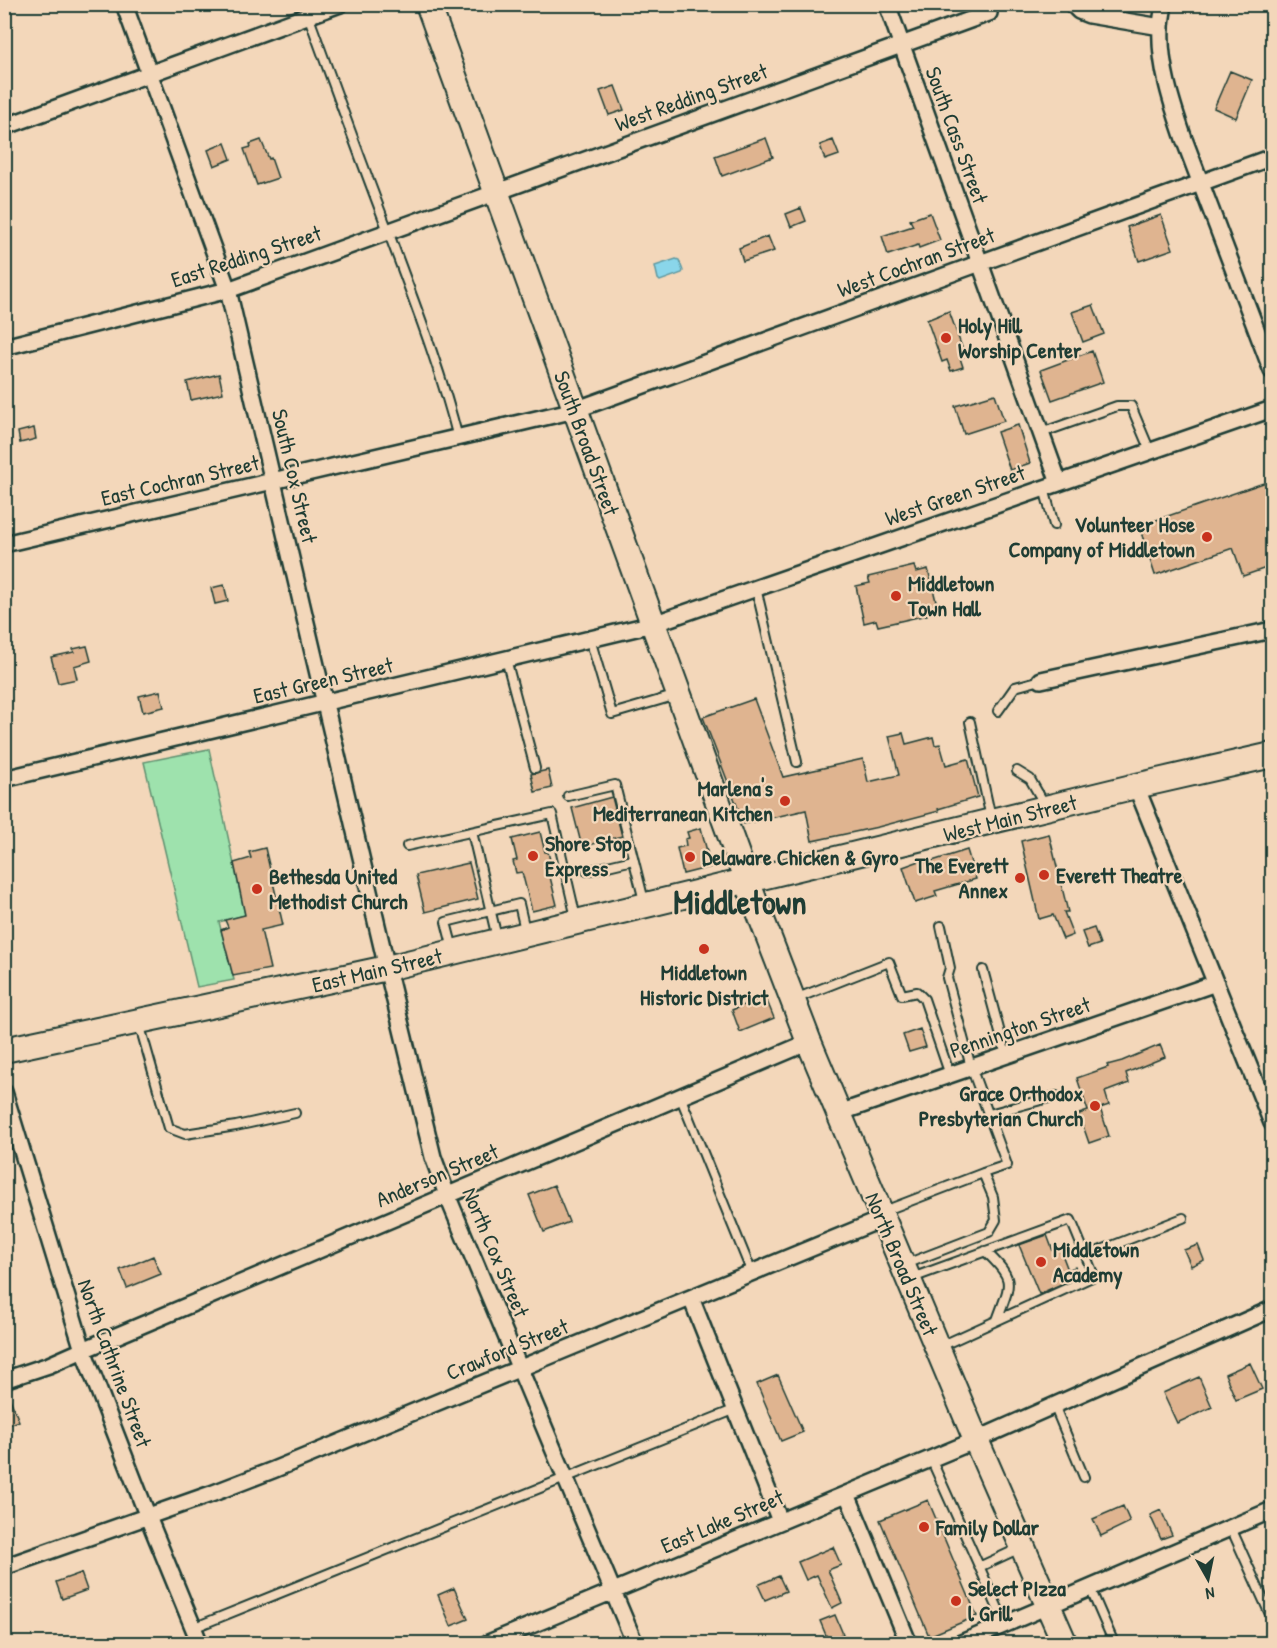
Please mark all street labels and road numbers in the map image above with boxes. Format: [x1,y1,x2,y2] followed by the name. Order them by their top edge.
[611,55,772,138] street label: West Redding Street
[918,62,996,208] street label: South Cass Street
[167,217,325,294] street label: East Redding Street
[833,219,999,304] street label: West Cochran Street
[547,367,627,520] street label: South Broad Street
[265,406,325,546] street label: South Cox Street
[98,447,262,513] street label: East Cochran Street
[881,457,1029,533] street label: West Green Street
[250,649,396,711] street label: East Green Street
[940,787,1080,849] street label: West Main Street
[309,940,445,999] street label: East Main Street
[946,989,1095,1065] street label: Pennington Street
[371,1136,503,1214] street label: Anderson Street
[455,1183,537,1322] street label: North Cox Street
[858,1188,946,1341] street label: North Broad Street
[71,1275,159,1452] street label: North Cathrine Street
[441,1311,573,1387] street label: Crawford Street
[656,1482,788,1560] street label: East Lake Street

